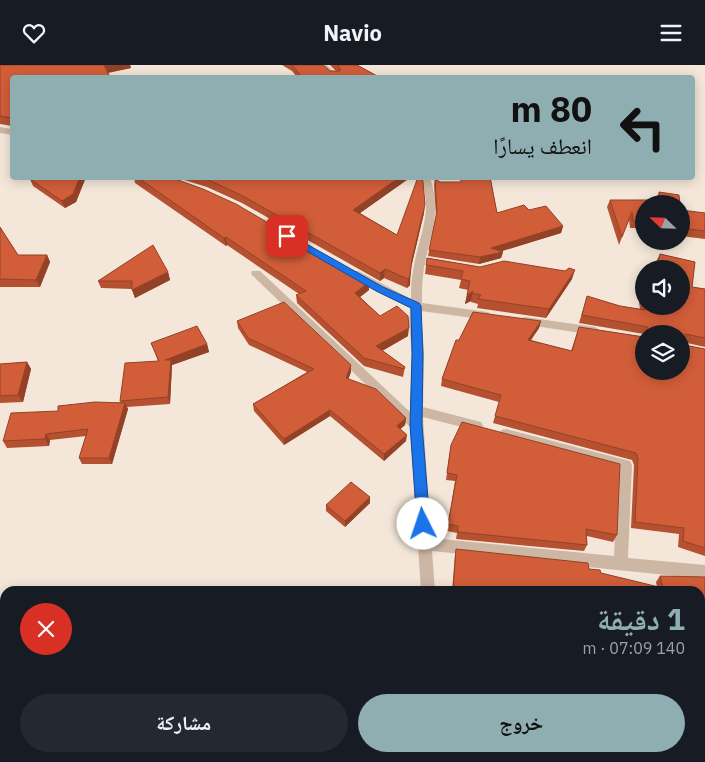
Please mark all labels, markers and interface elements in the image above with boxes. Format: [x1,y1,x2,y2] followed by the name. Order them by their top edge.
[323,18,382,47] text: Navio
[20,19,48,47] icon: heart
[657,19,685,47] icon: menu
[510,86,592,132] text: 80 m
[610,95,675,160] icon: left
[493,131,592,160] text: انعطف يسارًا
[635,195,690,250] north arrow
[635,195,690,380] map controls
[266,215,308,257] pin
[273,222,301,250] icon: arrive
[635,260,690,315] button: sound
[635,325,690,380] button: layers
[396,497,448,549] position arrow
[597,599,685,638] text: 1 دقيقة
[20,603,72,655] button: close
[583,638,685,658] text: 140 m · 07:09
[20,694,348,752] button: مشاركة
[358,694,685,752] button: خروج

